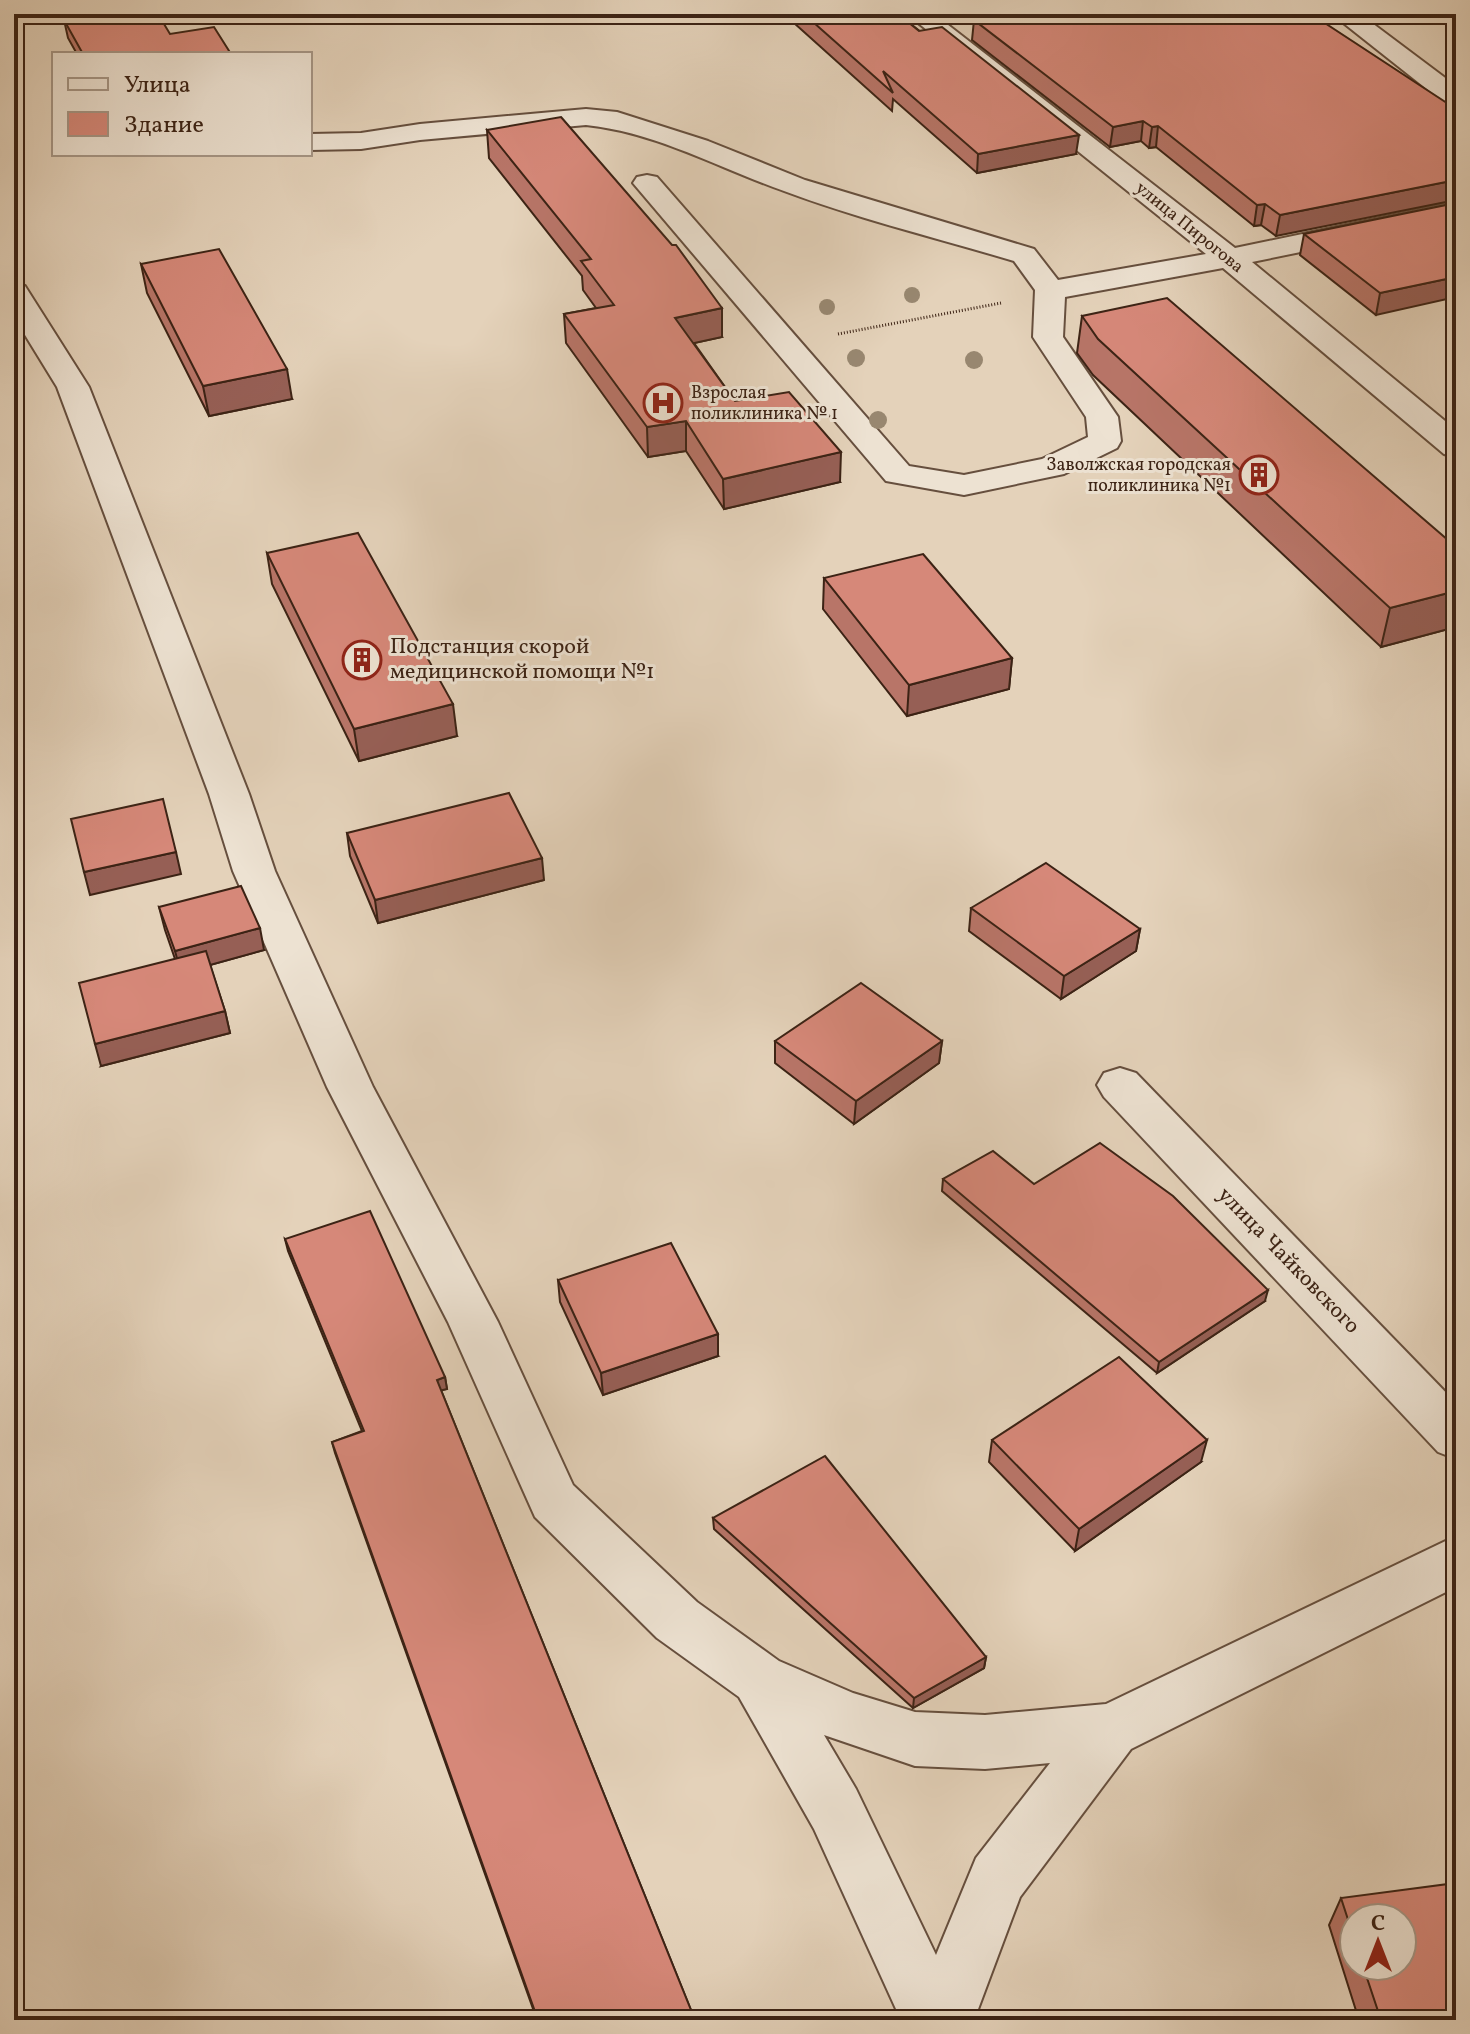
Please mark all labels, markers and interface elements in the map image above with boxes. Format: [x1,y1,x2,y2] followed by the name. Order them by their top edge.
[52,52,312,156] legend
[124,69,191,103] text: Улица
[124,109,204,143] text: Здание
[1129,176,1249,280] street label: улица Пирогова
[691,381,838,427] place label: Взрослая поликлиника № 1
[642,382,684,424] hospital icon: Взрослая поликлиника № 1
[1046,453,1231,499] place label: Заволжская городская поликлиника №1
[1238,454,1280,496] building icon: Заволжская городская поликлиника №1
[390,632,655,688] place label: Подстанция скорой медицинской помощи №1
[341,639,383,681] building icon: Подстанция скорой медицинской помощи №1
[1210,1181,1366,1341] street label: улица Чайковского
[1338,1902,1418,1982] north arrow
[1371,1909,1385,1940] text: С

